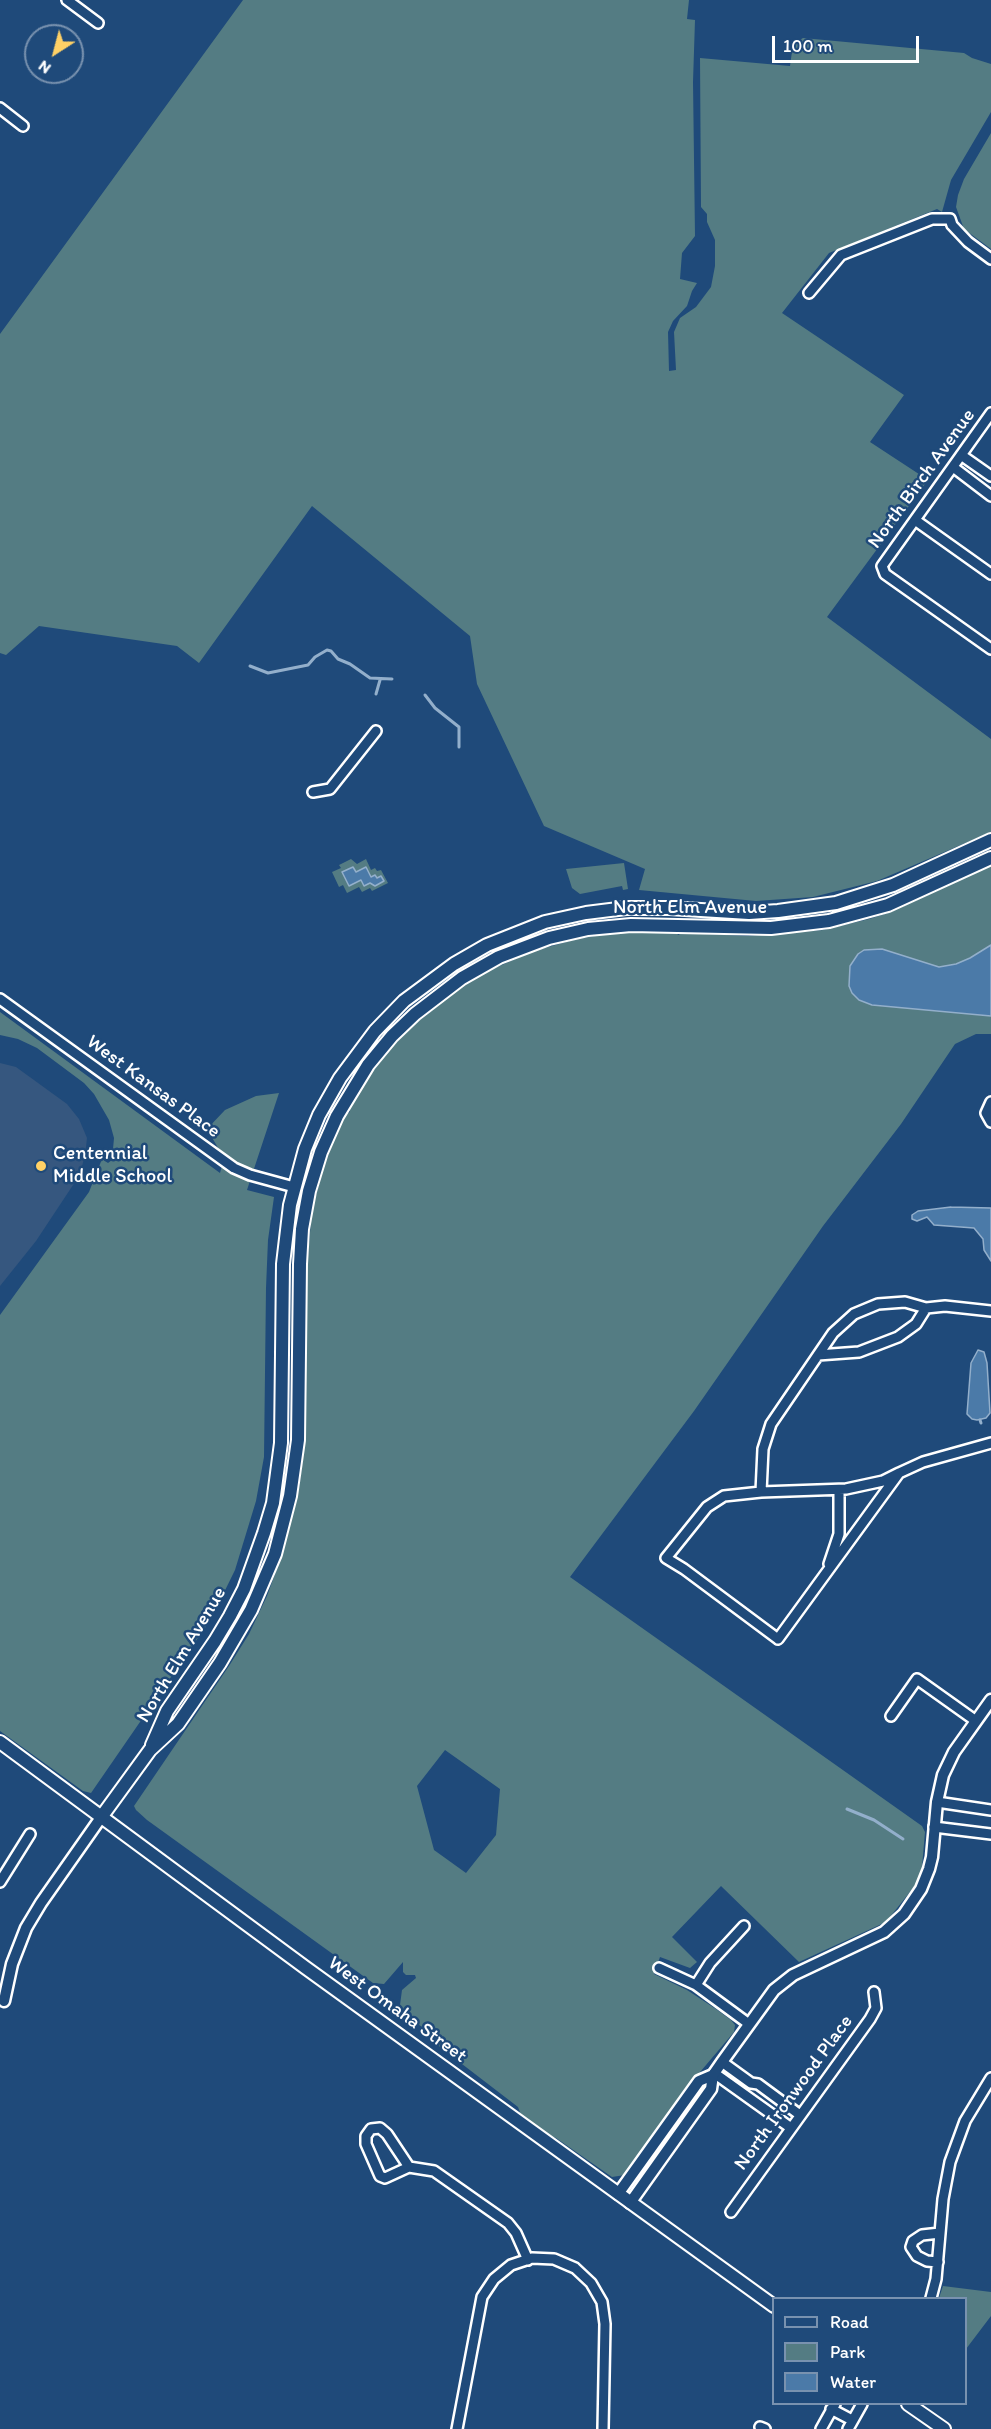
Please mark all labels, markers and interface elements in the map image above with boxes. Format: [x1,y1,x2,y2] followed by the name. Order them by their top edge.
[24,24,84,84] north arrow
[775,24,922,62] scale bar
[783,35,833,57] text: 100 m
[34,56,54,78] text: N
[863,404,981,554] street label: North Birch Avenue
[613,896,767,920] street label: North Elm Avenue
[81,1030,225,1144] street label: West Kansas Place
[53,1142,172,1189] place label: Centennial Middle School
[34,1159,48,1173] marker: Centennial Middle School
[132,1583,232,1727] street label: North Elm Avenue
[323,1952,471,2068] street label: West Omaha Street
[730,2011,858,2175] street label: North Ironwood Place
[772,2297,967,2405] legend
[830,2311,869,2333] text: Road
[830,2341,865,2363] text: Park
[830,2371,876,2393] text: Water

